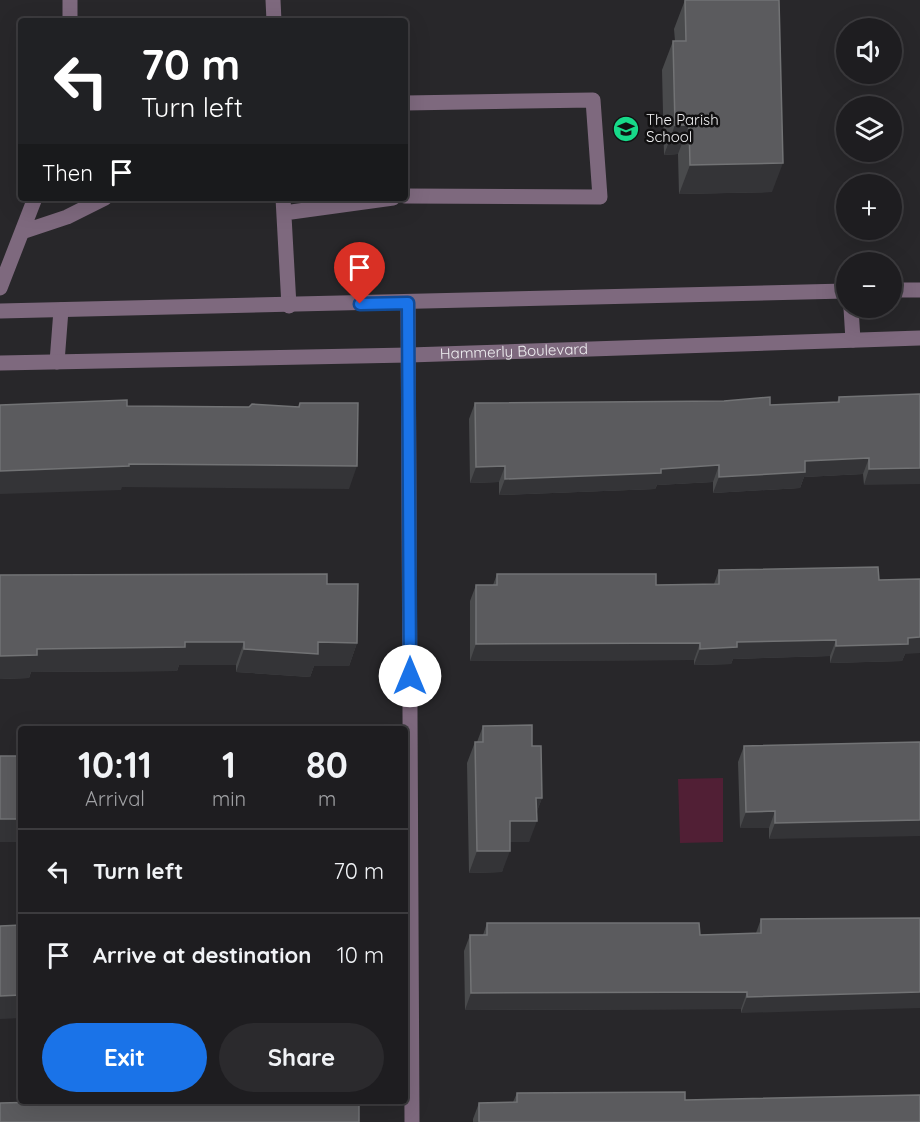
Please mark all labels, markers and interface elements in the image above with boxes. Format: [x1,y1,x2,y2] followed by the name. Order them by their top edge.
[836,18,902,318] map controls
[836,18,902,84] button: sound
[141,38,240,91] text: 70 m
[42,42,120,120] icon: left
[141,90,243,124] text: Turn left
[836,96,902,162] button: layers
[646,110,719,146] place label: The Parish School
[611,114,641,144] school or university icon: The Parish School
[105,156,138,189] icon: arrive
[42,159,93,187] text: Then
[836,174,902,240] button: +
[334,242,385,304] pin
[343,251,376,284] icon: arrive
[836,252,902,318] button: −
[440,339,588,363] street label: Hammerly Boulevard
[378,644,442,708] position arrow
[78,742,152,787] text: 10:11
[222,742,236,787] text: 1
[306,742,348,787] text: 80
[85,786,145,811] text: Arrival
[212,786,246,811] text: min
[318,786,336,811] text: m
[42,855,75,888] icon: left
[93,857,183,885] text: Turn left
[334,857,384,885] text: 70 m
[42,939,75,972] icon: arrive
[93,941,311,969] text: Arrive at destination
[337,941,384,969] text: 10 m
[42,1023,207,1092] button: Exit
[219,1023,384,1092] button: Share

